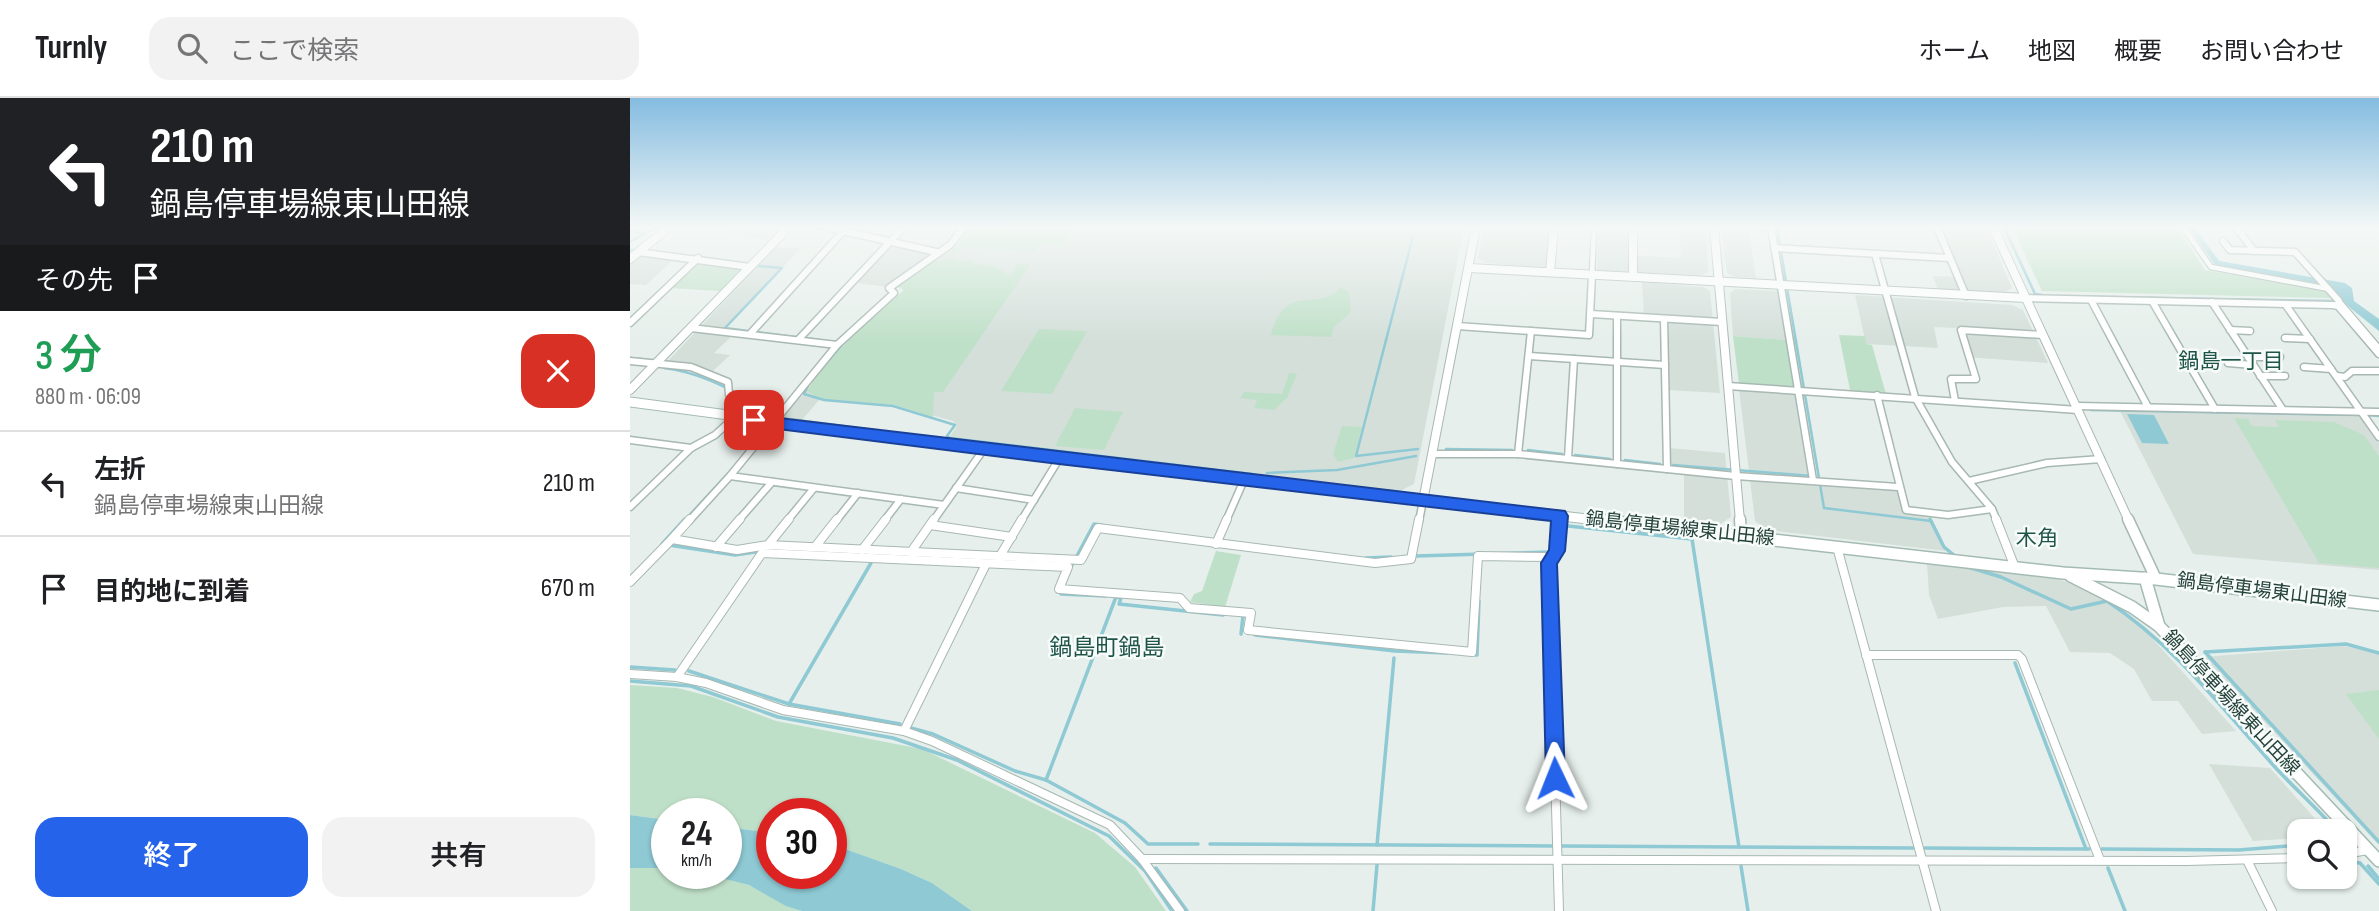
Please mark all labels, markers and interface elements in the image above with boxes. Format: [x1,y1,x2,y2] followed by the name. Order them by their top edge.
[149,17,639,80] search box
[35,28,107,68] text: Turnly
[173,29,211,67] icon: search
[229,36,359,67] text: ここで検索
[1919,37,1990,66] text: ホーム
[2028,37,2076,66] text: 地図
[2114,37,2162,66] text: 概要
[2200,37,2344,66] text: お問い合わせ
[150,118,254,177] text: 210 m
[35,126,126,217] icon: left
[150,186,470,225] text: 鍋島停車場線東山田線
[127,259,165,297] icon: arrive
[35,266,113,297] text: その先
[35,331,102,382] text: 3 分
[521,334,595,408] button: close
[2179,349,2284,374] district label: 鍋島一丁目
[35,383,141,411] text: 880 m · 06:09
[724,390,784,450] pin
[735,401,773,439] icon: arrive
[94,455,146,486] text: 左折
[35,465,73,503] icon: left
[543,468,595,499] text: 210 m
[94,492,324,520] text: 鍋島停車場線東山田線
[1584,508,1776,550] street label: 鍋島停車場線東山田線
[2016,526,2058,551] district label: 木角
[2176,569,2348,613] street label: 鍋島停車場東山田線
[35,570,73,608] icon: arrive
[541,573,595,604] text: 670 m
[94,577,250,608] text: 目的地に到着
[2158,626,2304,780] street label: 鍋島停車場線東山田線
[1050,634,1165,662] district label: 鍋島町鍋島
[1518,741,1592,815] position arrow
[756,798,847,889] speed limit sign: 30
[681,813,712,856] text: 24
[35,817,308,897] button: 終了
[322,817,595,897] button: 共有
[2287,819,2357,889] map controls
[2287,819,2357,889] button: search
[681,850,712,871] text: km/h

